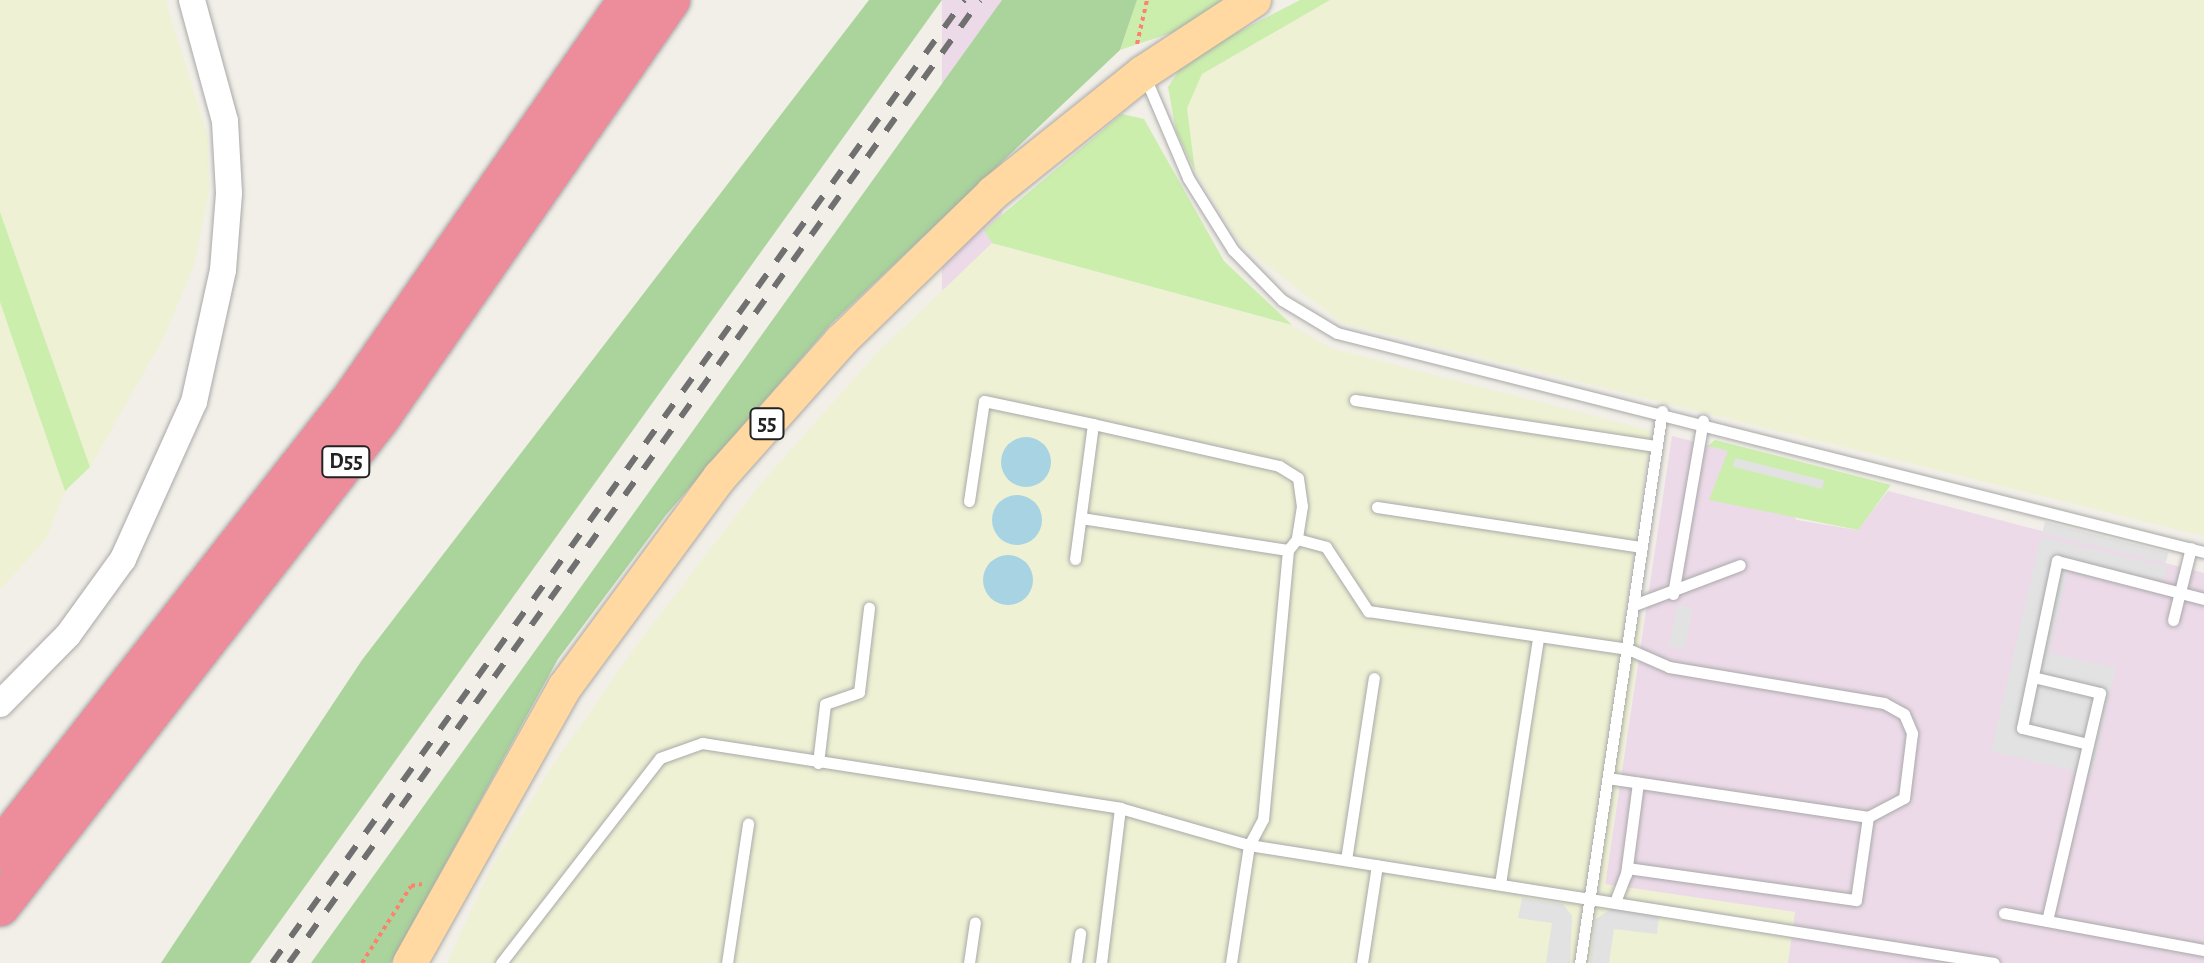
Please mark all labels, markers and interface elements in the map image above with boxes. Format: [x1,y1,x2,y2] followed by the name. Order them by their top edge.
[749,406,785,442] road number: 55
[320,444,372,480] road number: D55

